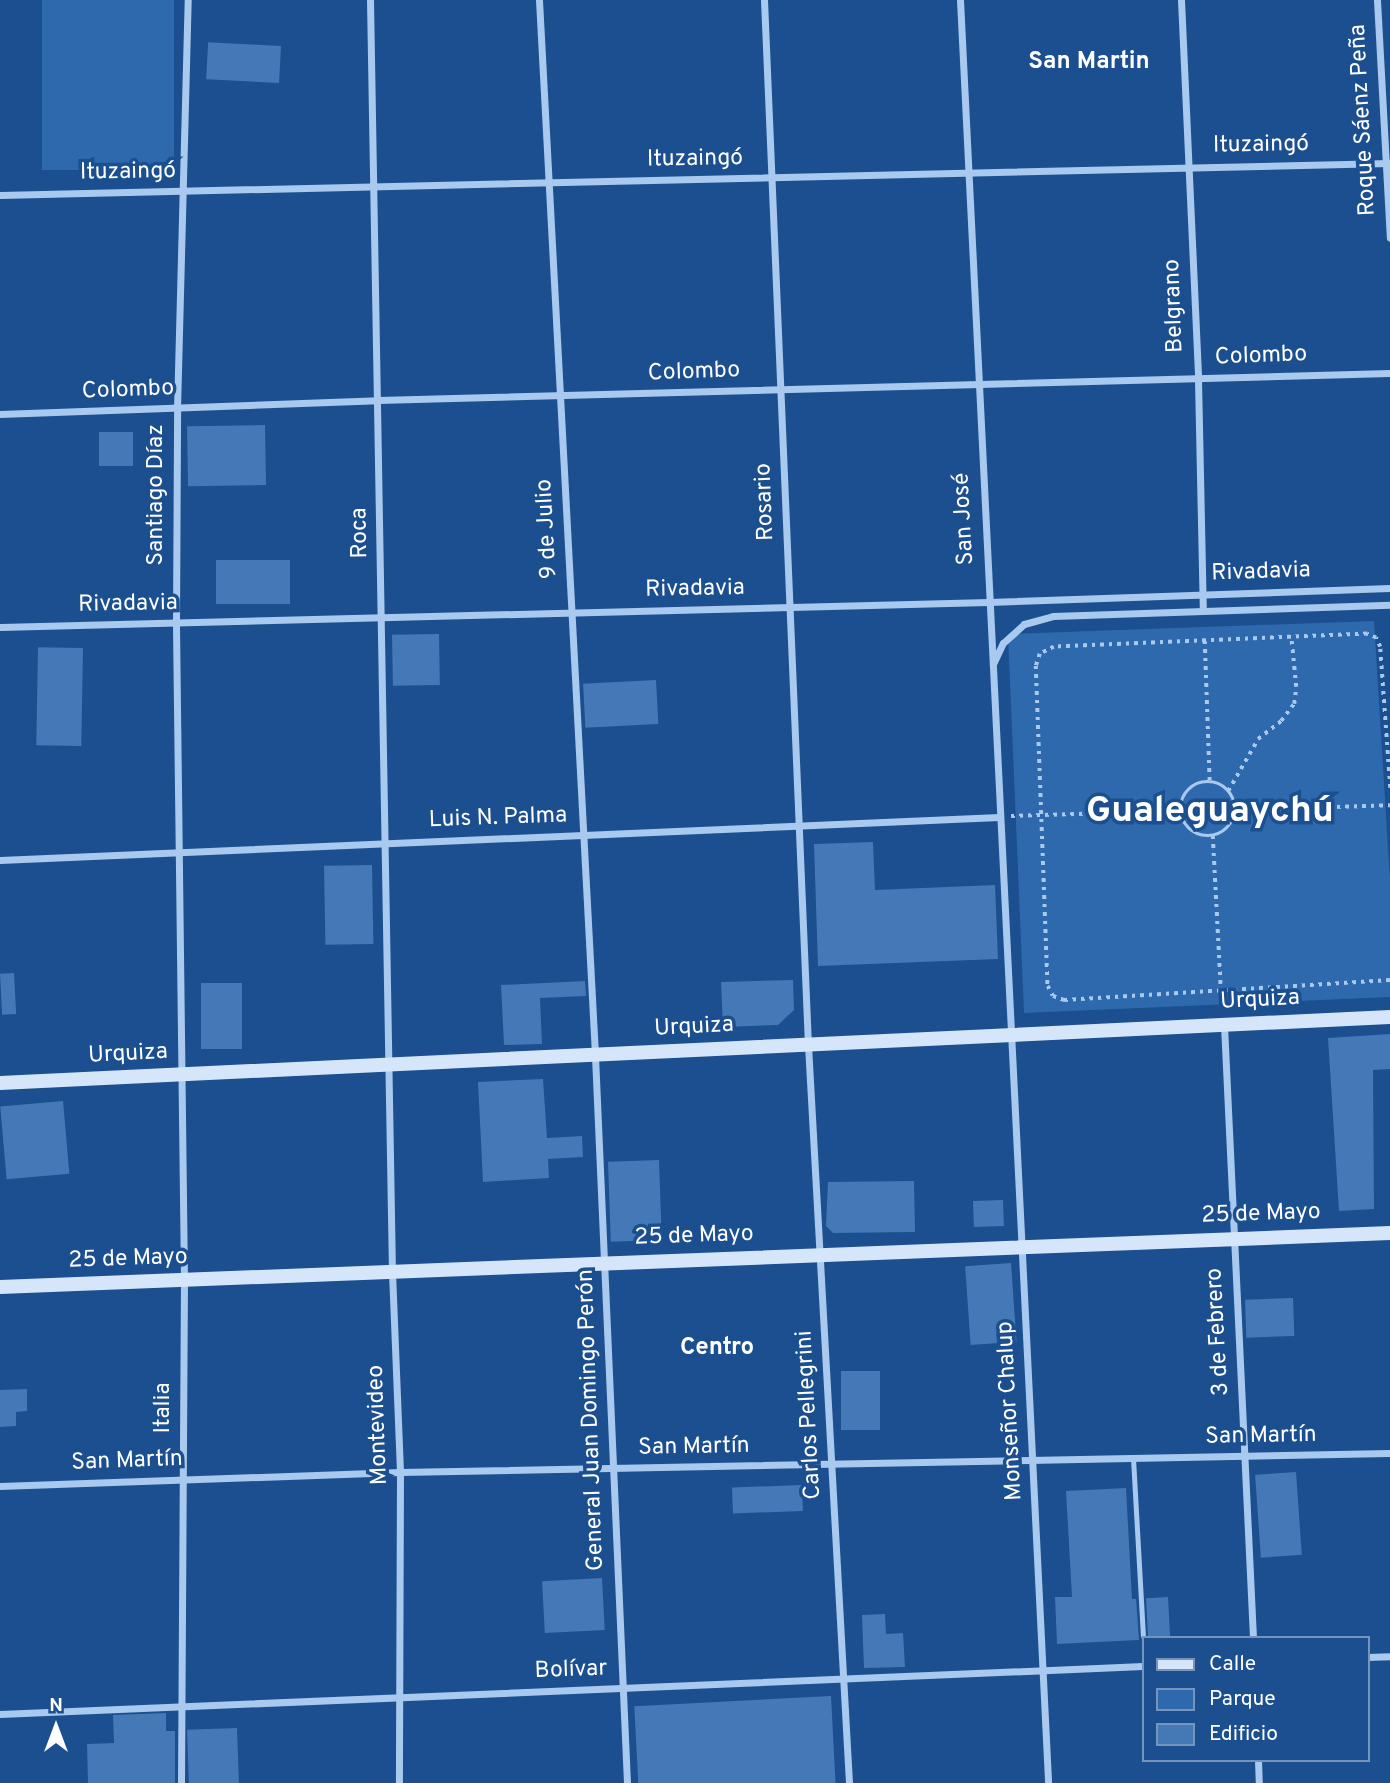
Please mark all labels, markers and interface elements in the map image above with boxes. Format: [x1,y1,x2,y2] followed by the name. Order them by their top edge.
[1345,23,1383,217] street label: Roque Sáenz Peña
[1028,49,1150,77] district label: San Martin
[1213,131,1309,161] street label: Ituzaingó
[647,145,743,175] street label: Ituzaingó
[80,158,176,188] street label: Ituzaingó
[1160,259,1190,353] street label: Belgrano
[1214,342,1308,372] street label: Colombo
[647,358,741,388] street label: Colombo
[81,376,175,406] street label: Colombo
[143,424,171,566] street label: Santiago Díaz
[751,463,781,541] street label: Rosario
[949,472,981,566] street label: San José
[532,478,564,580] street label: 9 de Julio
[347,507,375,559] street label: Roca
[1211,557,1311,589] street label: Rivadavia
[645,575,745,605] street label: Rivadavia
[78,590,178,620] street label: Rivadavia
[1086,790,1334,834] district label: Gualeguaychú
[428,803,568,835] street label: Luis N. Palma
[1219,985,1301,1017] street label: Urquiza
[653,1012,735,1044] street label: Urquiza
[87,1039,169,1071] street label: Urquiza
[1201,1199,1321,1231] street label: 25 de Mayo
[634,1221,754,1253] street label: 25 de Mayo
[68,1244,188,1276] street label: 25 de Mayo
[1202,1267,1236,1397] street label: 3 de Febrero
[573,1269,611,1571] street label: General Juan Domingo Perón
[993,1321,1029,1501] street label: Monseñor Chalup
[792,1330,828,1500] street label: Carlos Pellegrini
[680,1335,754,1363] district label: Centro
[363,1364,395,1486] street label: Montevideo
[150,1382,178,1434] street label: Italia
[1205,1422,1317,1452] street label: San Martín
[638,1433,750,1463] street label: San Martín
[71,1446,183,1478] street label: San Martín
[1142,1636,1369,1762] legend
[1209,1651,1256,1678] text: Calle
[534,1656,608,1686] street label: Bolívar
[1209,1686,1276,1713] text: Parque
[21,1692,91,1762] north arrow
[49,1694,63,1718] text: N
[1209,1721,1278,1748] text: Edificio

